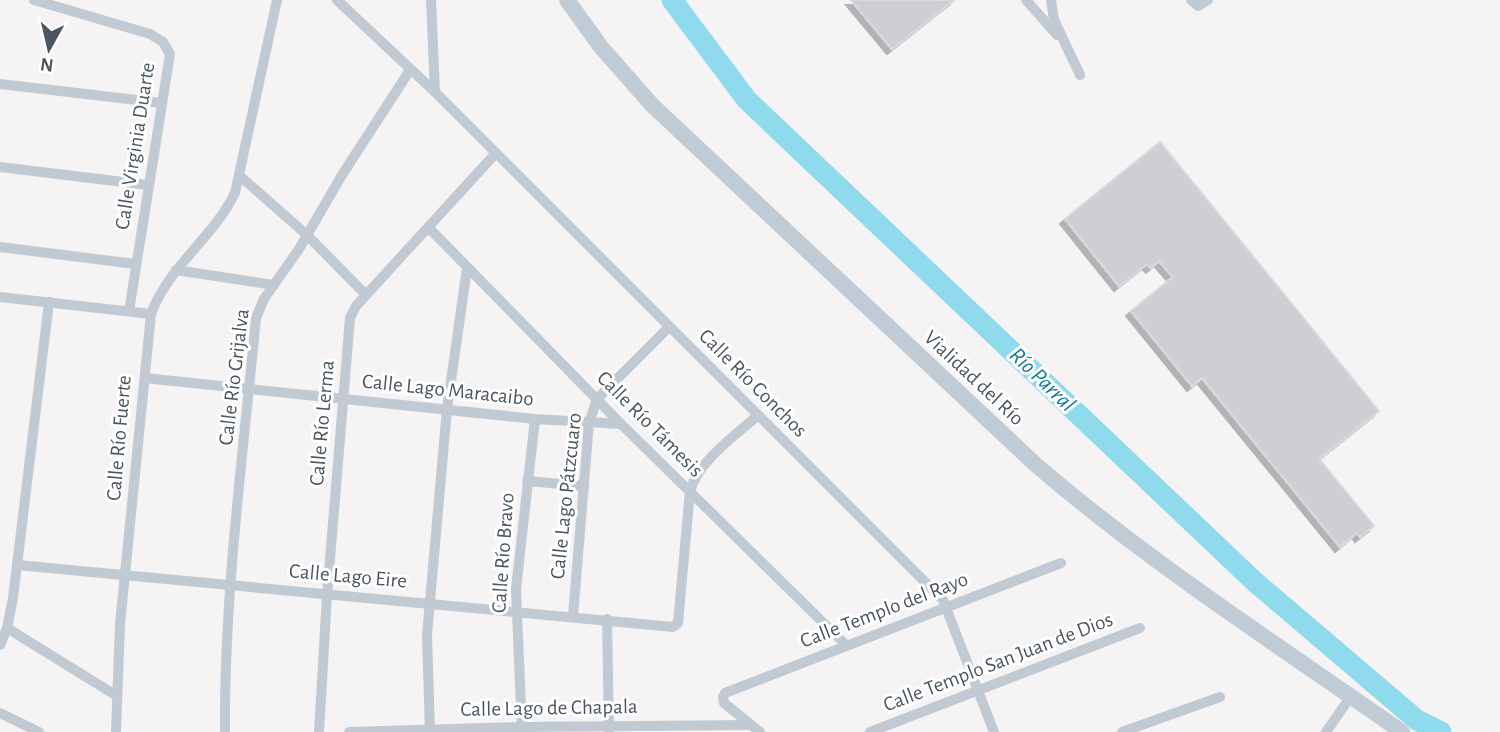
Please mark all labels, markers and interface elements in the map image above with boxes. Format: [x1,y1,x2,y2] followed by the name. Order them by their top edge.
[14,14,84,84] north arrow
[39,54,55,75] text: N
[111,61,159,231] street label: Calle Virginia Duarte
[215,307,253,446] street label: Calle Río Grijalva
[695,325,811,441] street label: Calle Río Conchos
[920,327,1028,429] street label: Vialidad del Río
[1005,343,1079,417] water label: Río Parral
[306,359,338,487] street label: Calle Río Lerma
[593,367,707,481] street label: Calle Río Támesis
[361,371,535,409] street label: Calle Lago Maracaibo
[103,374,135,502] street label: Calle Río Fuerte
[547,412,585,580] street label: Calle Lago Pátzcuaro
[488,492,518,614] street label: Calle Río Bravo
[288,560,408,592] street label: Calle Lago Eire
[797,568,971,652] street label: Calle Templo del Rayo
[880,608,1116,716] street label: Calle Templo San Juan de Dios
[460,696,638,720] street label: Calle Lago de Chapala

